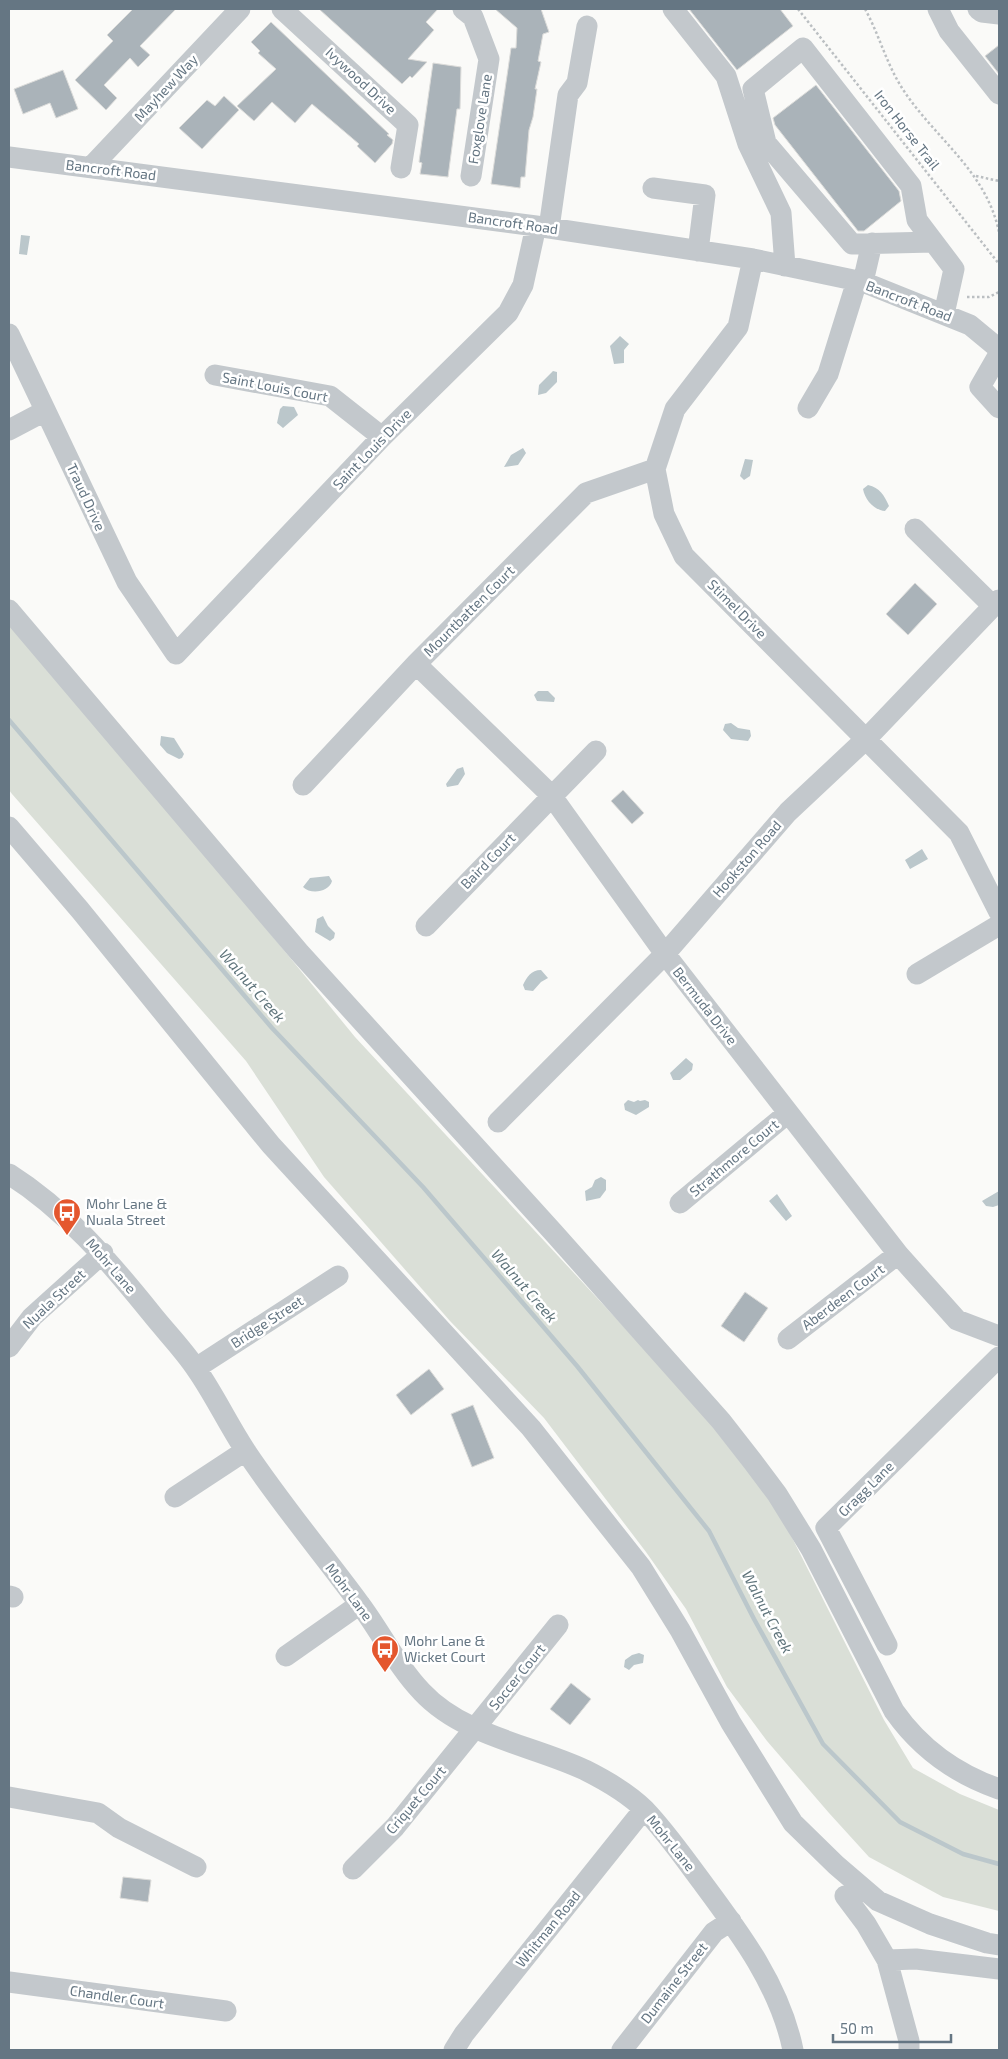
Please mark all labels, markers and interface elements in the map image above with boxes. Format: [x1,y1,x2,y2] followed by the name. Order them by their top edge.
[323,44,400,118] street label: Ivywood Drive
[130,50,201,125] street label: Mayhew Way
[464,73,495,165] street label: Foxglove Lane
[871,86,944,174] street label: Iron Horse Trail
[65,156,157,183] street label: Bancroft Road
[467,208,559,237] street label: Bancroft Road
[864,276,955,325] street label: Bancroft Road
[221,368,329,405] street label: Saint Louis Court
[329,405,414,493] street label: Saint Louis Drive
[63,460,109,533] street label: Traud Drive
[420,562,518,660] street label: Mountbatten Court
[704,576,770,642] street label: Stimel Drive
[709,817,785,901] street label: Hookston Road
[457,829,519,892] street label: Baird Court
[216,945,290,1026] water label: Walnut Creek
[670,963,741,1048] street label: Bermuda Drive
[686,1115,782,1200] street label: Strathmore Court
[86,1195,167,1228] place label: Mohr Lane & Nuala Street
[52,1197,82,1236] bus stop icon: Mohr Lane & Nuala Street
[83,1235,140,1297] street label: Mohr Lane
[488,1245,562,1326] water label: Walnut Creek
[798,1260,887,1333] street label: Aberdeen Court
[19,1265,88,1332] street label: Nuala Street
[227,1292,306,1351] street label: Bridge Street
[834,1457,897,1520] street label: Gragg Lane
[322,1560,376,1624] street label: Mohr Lane
[739,1567,797,1656] water label: Walnut Creek
[404,1632,485,1665] place label: Mohr Lane & Wicket Court
[370,1634,400,1673] bus stop icon: Mohr Lane & Wicket Court
[485,1640,548,1713] street label: Soccer Court
[382,1762,449,1837] street label: Criquet Court
[644,1811,699,1874] street label: Mohr Lane
[512,1887,584,1970] street label: Whitman Road
[637,1939,711,2027] street label: Dumaine Street
[69,1981,165,2012] street label: Chandler Court
[833,2012,950,2044] scale bar
[840,2019,874,2037] text: 50 m

